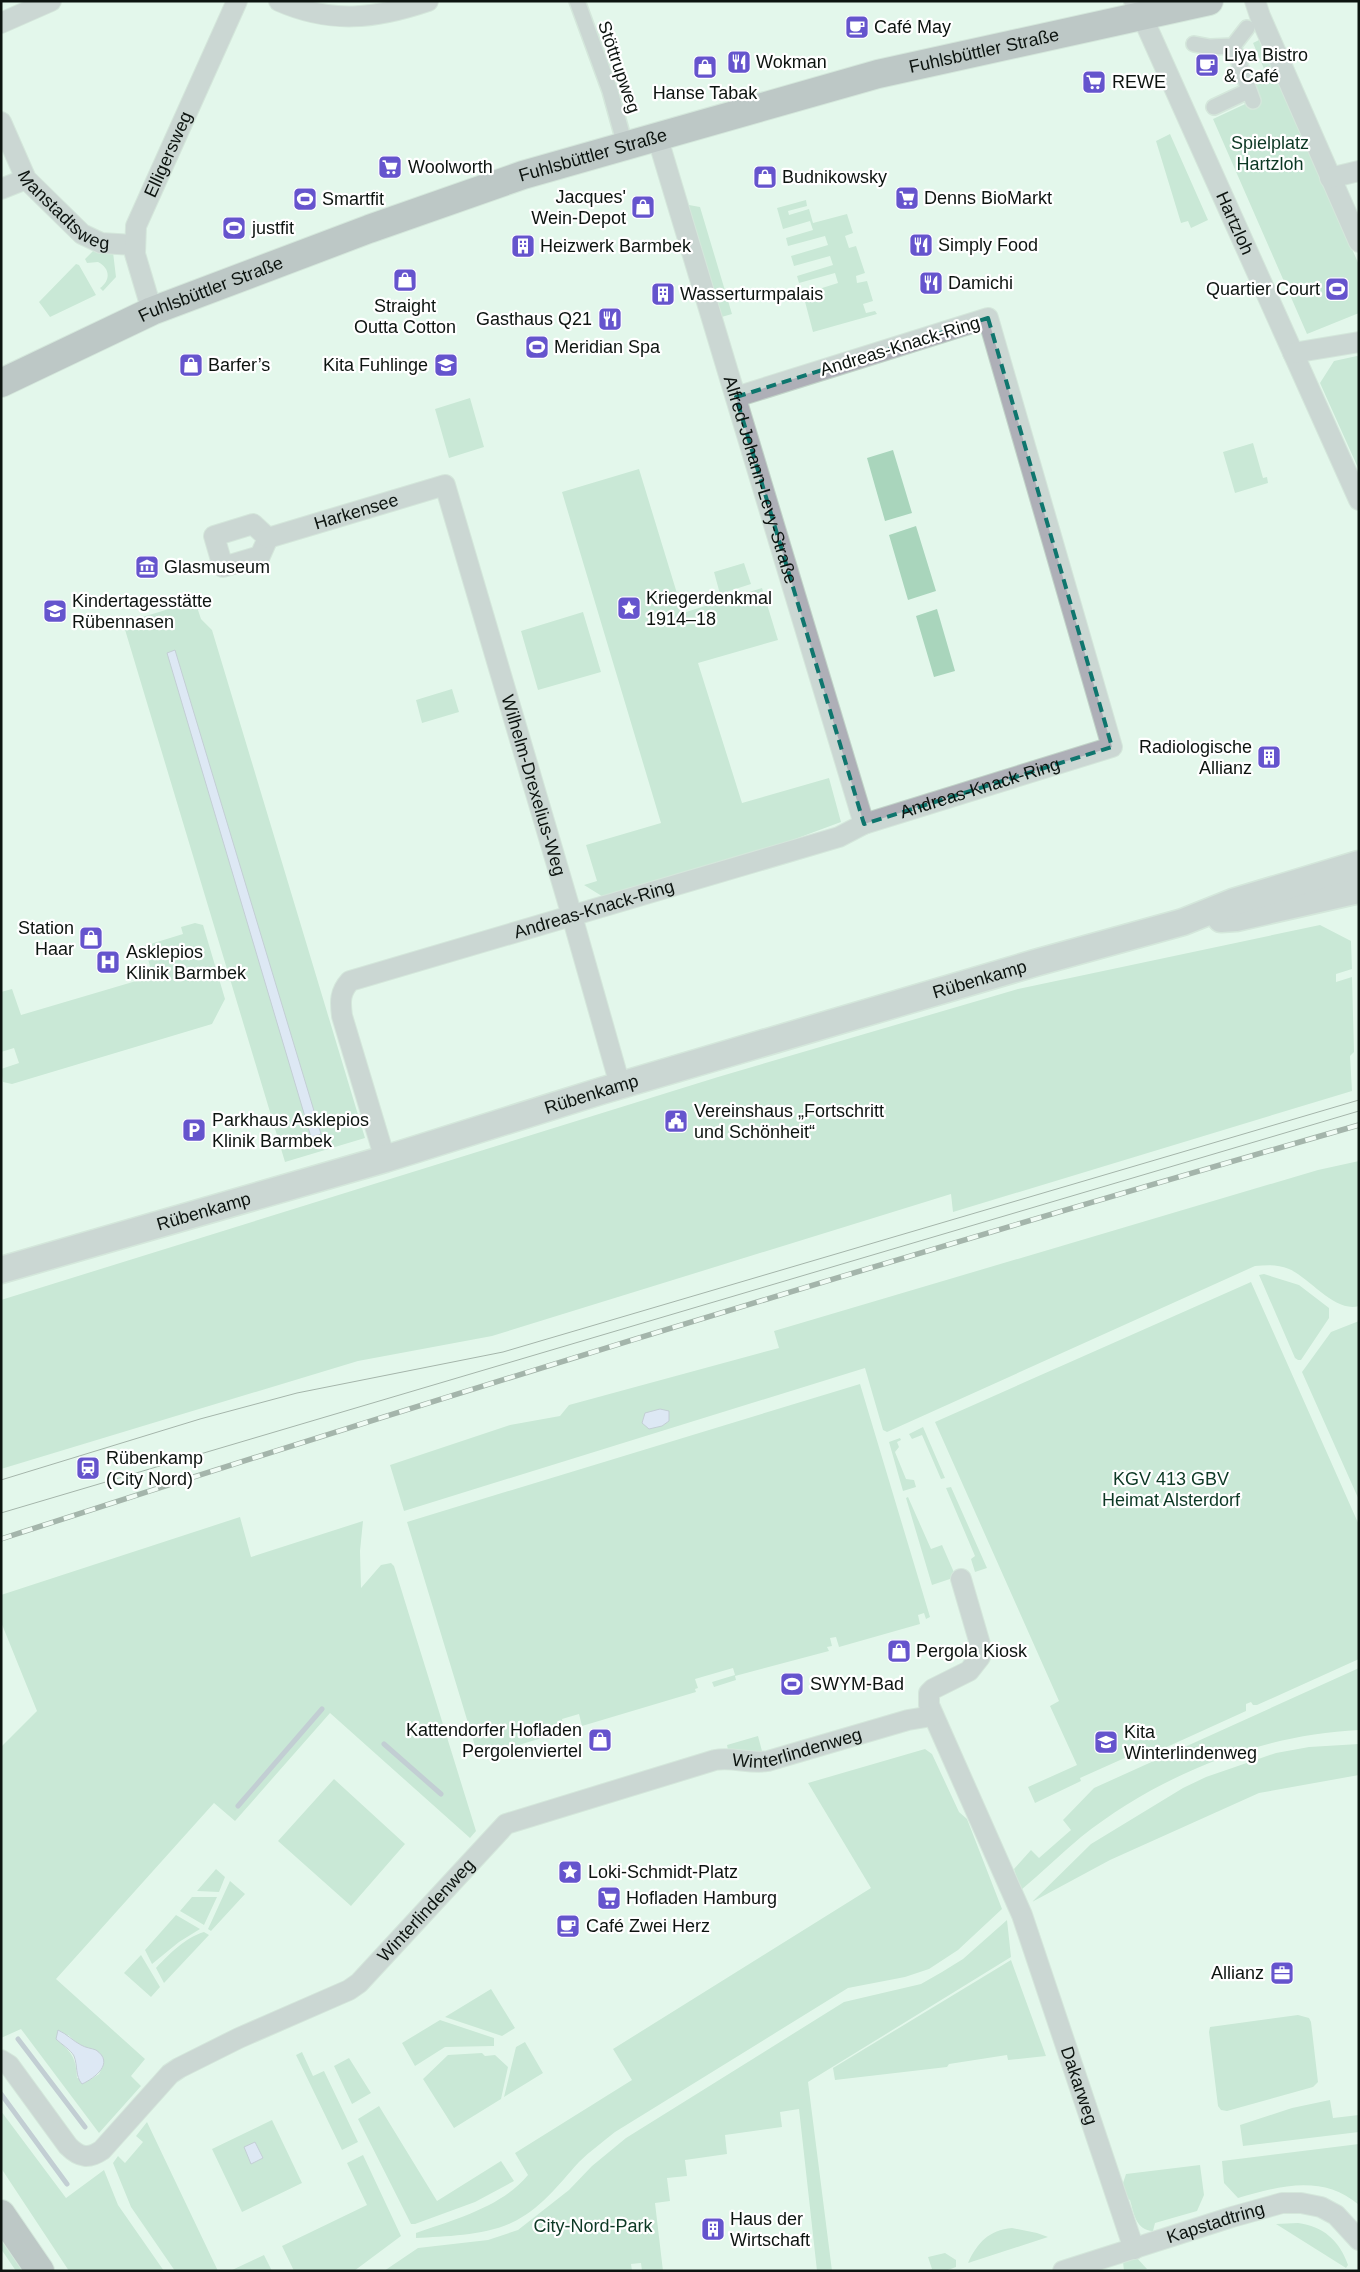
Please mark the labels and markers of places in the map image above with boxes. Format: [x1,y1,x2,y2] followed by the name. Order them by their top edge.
[844,14,870,40] cafe icon: Café May
[874,17,951,37] place label: Café May
[1224,45,1308,86] place label: Liya Bistro & Café
[726,49,752,75] restaurant icon: Wokman
[756,52,827,72] place label: Wokman
[1194,52,1220,78] cafe icon: Liya Bistro & Café
[692,54,718,80] shop icon: Hanse Tabak
[1081,69,1107,95] supermarket icon: REWE
[1112,72,1166,92] place label: REWE
[653,83,758,103] place label: Hanse Tabak
[377,154,403,180] supermarket icon: Woolworth
[408,157,493,177] place label: Woolworth
[752,164,778,190] shop icon: Budnikowsky
[782,167,887,187] place label: Budnikowsky
[894,185,920,211] supermarket icon: Denns BioMarkt
[292,186,318,212] sports icon: Smartfit
[531,187,626,228] place label: Jacques' Wein-Depot
[924,188,1052,208] place label: Denns BioMarkt
[322,189,384,209] place label: Smartfit
[630,194,656,220] shop icon: Jacques' Wein-Depot
[221,215,247,241] sports icon: justfit
[251,218,294,238] place label: justfit
[908,232,934,258] restaurant icon: Simply Food
[510,233,536,259] building icon: Heizwerk Barmbek
[938,235,1038,255] place label: Simply Food
[540,236,692,256] place label: Heizwerk Barmbek
[392,267,418,293] shop icon: Straight Outta Cotton
[918,270,944,296] restaurant icon: Damichi
[948,273,1013,293] place label: Damichi
[1324,276,1350,302] sports icon: Quartier Court
[1206,279,1320,299] place label: Quartier Court
[650,281,676,307] building icon: Wasserturmpalais
[680,284,823,304] place label: Wasserturmpalais
[354,296,456,337] place label: Straight Outta Cotton
[597,306,623,332] restaurant icon: Gasthaus Q21
[476,309,592,329] place label: Gasthaus Q21
[524,334,550,360] sports icon: Meridian Spa
[554,337,661,357] place label: Meridian Spa
[178,352,204,378] shop icon: Barfer’s
[433,352,459,378] school or university icon: Kita Fuhlinge
[208,355,270,375] place label: Barfer’s
[323,355,428,375] place label: Kita Fuhlinge
[134,554,160,580] museum icon: Glasmuseum
[164,557,270,577] place label: Glasmuseum
[646,588,772,629] place label: Kriegerdenkmal 1914–18
[72,591,212,632] place label: Kindertagesstätte Rübennasen
[616,595,642,621] place icon: Kriegerdenkmal 1914–18
[42,598,68,624] school or university icon: Kindertagesstätte Rübennasen
[1139,737,1252,778] place label: Radiologische Allianz
[1256,744,1282,770] building icon: Radiologische Allianz
[18,918,74,959] place label: Station Haar
[78,925,104,951] shop icon: Station Haar
[126,942,247,983] place label: Asklepios Klinik Barmbek
[95,949,121,975] hospital icon: Asklepios Klinik Barmbek
[694,1101,884,1142] place label: Vereinshaus „Fortschritt und Schönheit“
[663,1108,689,1134] public building icon: Vereinshaus „Fortschritt und Schönheit“
[212,1110,369,1151] place label: Parkhaus Asklepios Klinik Barmbek
[181,1117,207,1143] parking icon: Parkhaus Asklepios Klinik Barmbek
[106,1448,203,1489] place label: Rübenkamp (City Nord)
[75,1455,101,1481] station icon: Rübenkamp (City Nord)
[886,1638,912,1664] shop icon: Pergola Kiosk
[916,1641,1028,1661] place label: Pergola Kiosk
[779,1671,805,1697] sports icon: SWYM-Bad
[810,1674,904,1694] place label: SWYM-Bad
[406,1720,582,1761] place label: Kattendorfer Hofladen Pergolenviertel
[1124,1722,1257,1763] place label: Kita Winterlindenweg
[587,1727,613,1753] shop icon: Kattendorfer Hofladen Pergolenviertel
[1093,1729,1119,1755] school or university icon: Kita Winterlindenweg
[557,1859,583,1885] place icon: Loki-Schmidt-Platz
[588,1862,738,1882] place label: Loki-Schmidt-Platz
[596,1885,622,1911] supermarket icon: Hofladen Hamburg
[626,1888,777,1908] place label: Hofladen Hamburg
[555,1913,581,1939] cafe icon: Café Zwei Herz
[586,1916,710,1936] place label: Café Zwei Herz
[1269,1960,1295,1986] office icon: Allianz
[1211,1963,1264,1983] place label: Allianz
[730,2209,810,2250] place label: Haus der Wirtschaft
[700,2216,726,2242] building icon: Haus der Wirtschaft

